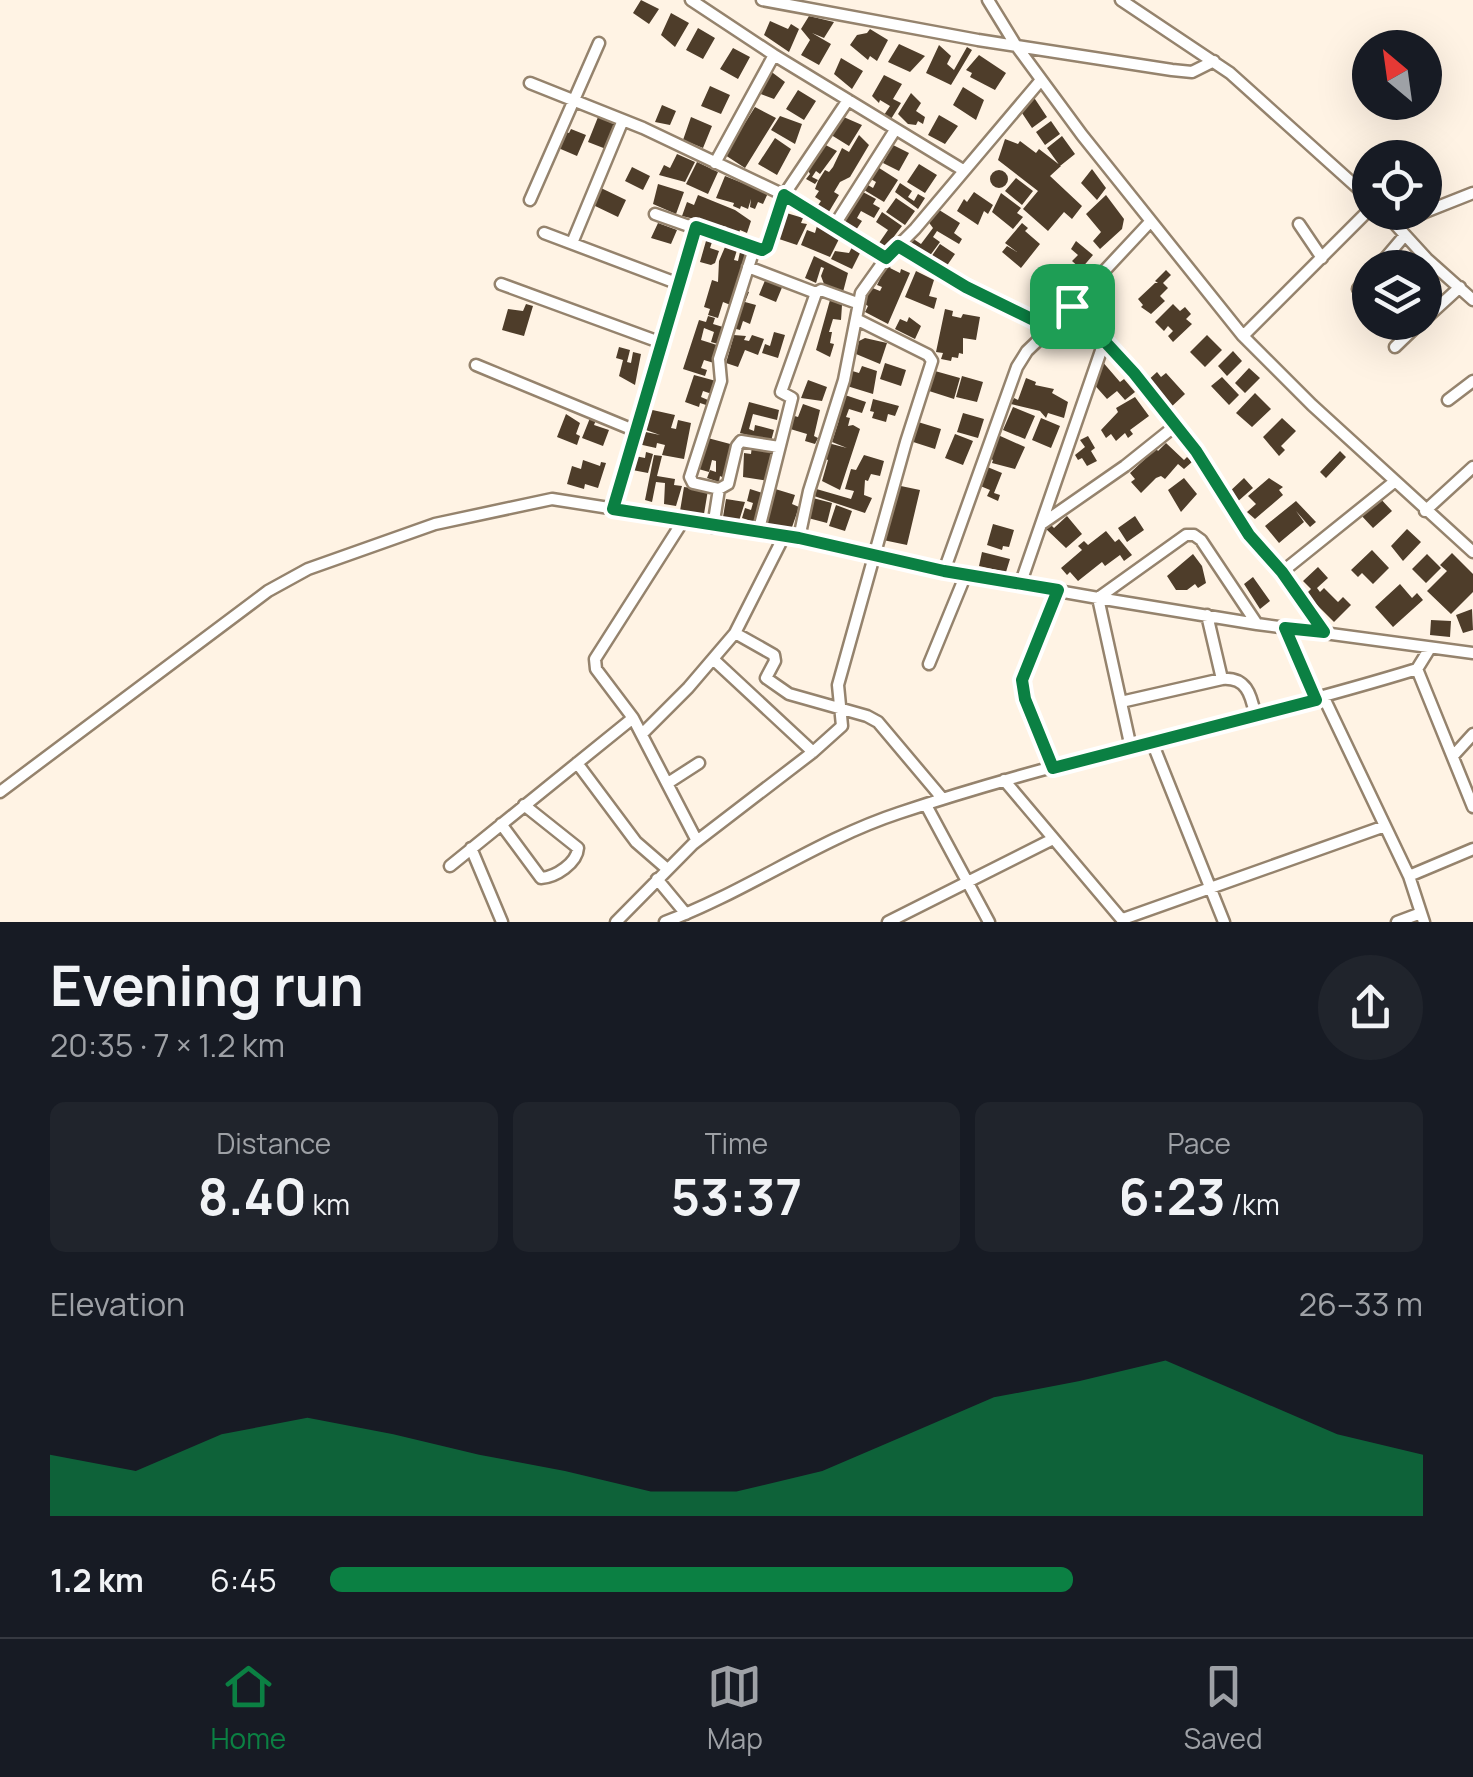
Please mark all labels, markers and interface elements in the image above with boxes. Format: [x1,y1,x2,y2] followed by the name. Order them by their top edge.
[1352,30,1442,120] north arrow
[1352,30,1442,340] map controls
[1352,140,1442,230] button: locate
[1352,250,1442,340] button: layers
[1030,264,1115,349] pin
[1045,279,1100,334] icon: arrive
[50,947,364,1023] text: Evening run
[1318,955,1423,1060] button: share
[50,1023,285,1067] text: 20:35 · 7 × 1.2 km
[216,1124,331,1162] text: Distance
[705,1124,768,1162] text: Time
[1168,1124,1231,1162] text: Pace
[198,1162,307,1230] text: 8.40
[671,1162,802,1230] text: 53:37
[1119,1162,1226,1230] text: 6:23
[307,1185,350,1223] text: km
[1226,1185,1280,1223] text: /km
[50,1282,185,1326] text: Elevation
[1299,1282,1423,1326] text: 26–33 m
[50,1558,144,1602] text: 1.2 km
[210,1558,277,1602] text: 6:45
[210,1659,286,1757] tab: Home
[707,1659,763,1757] tab: Map
[1184,1659,1263,1757] tab: Saved

